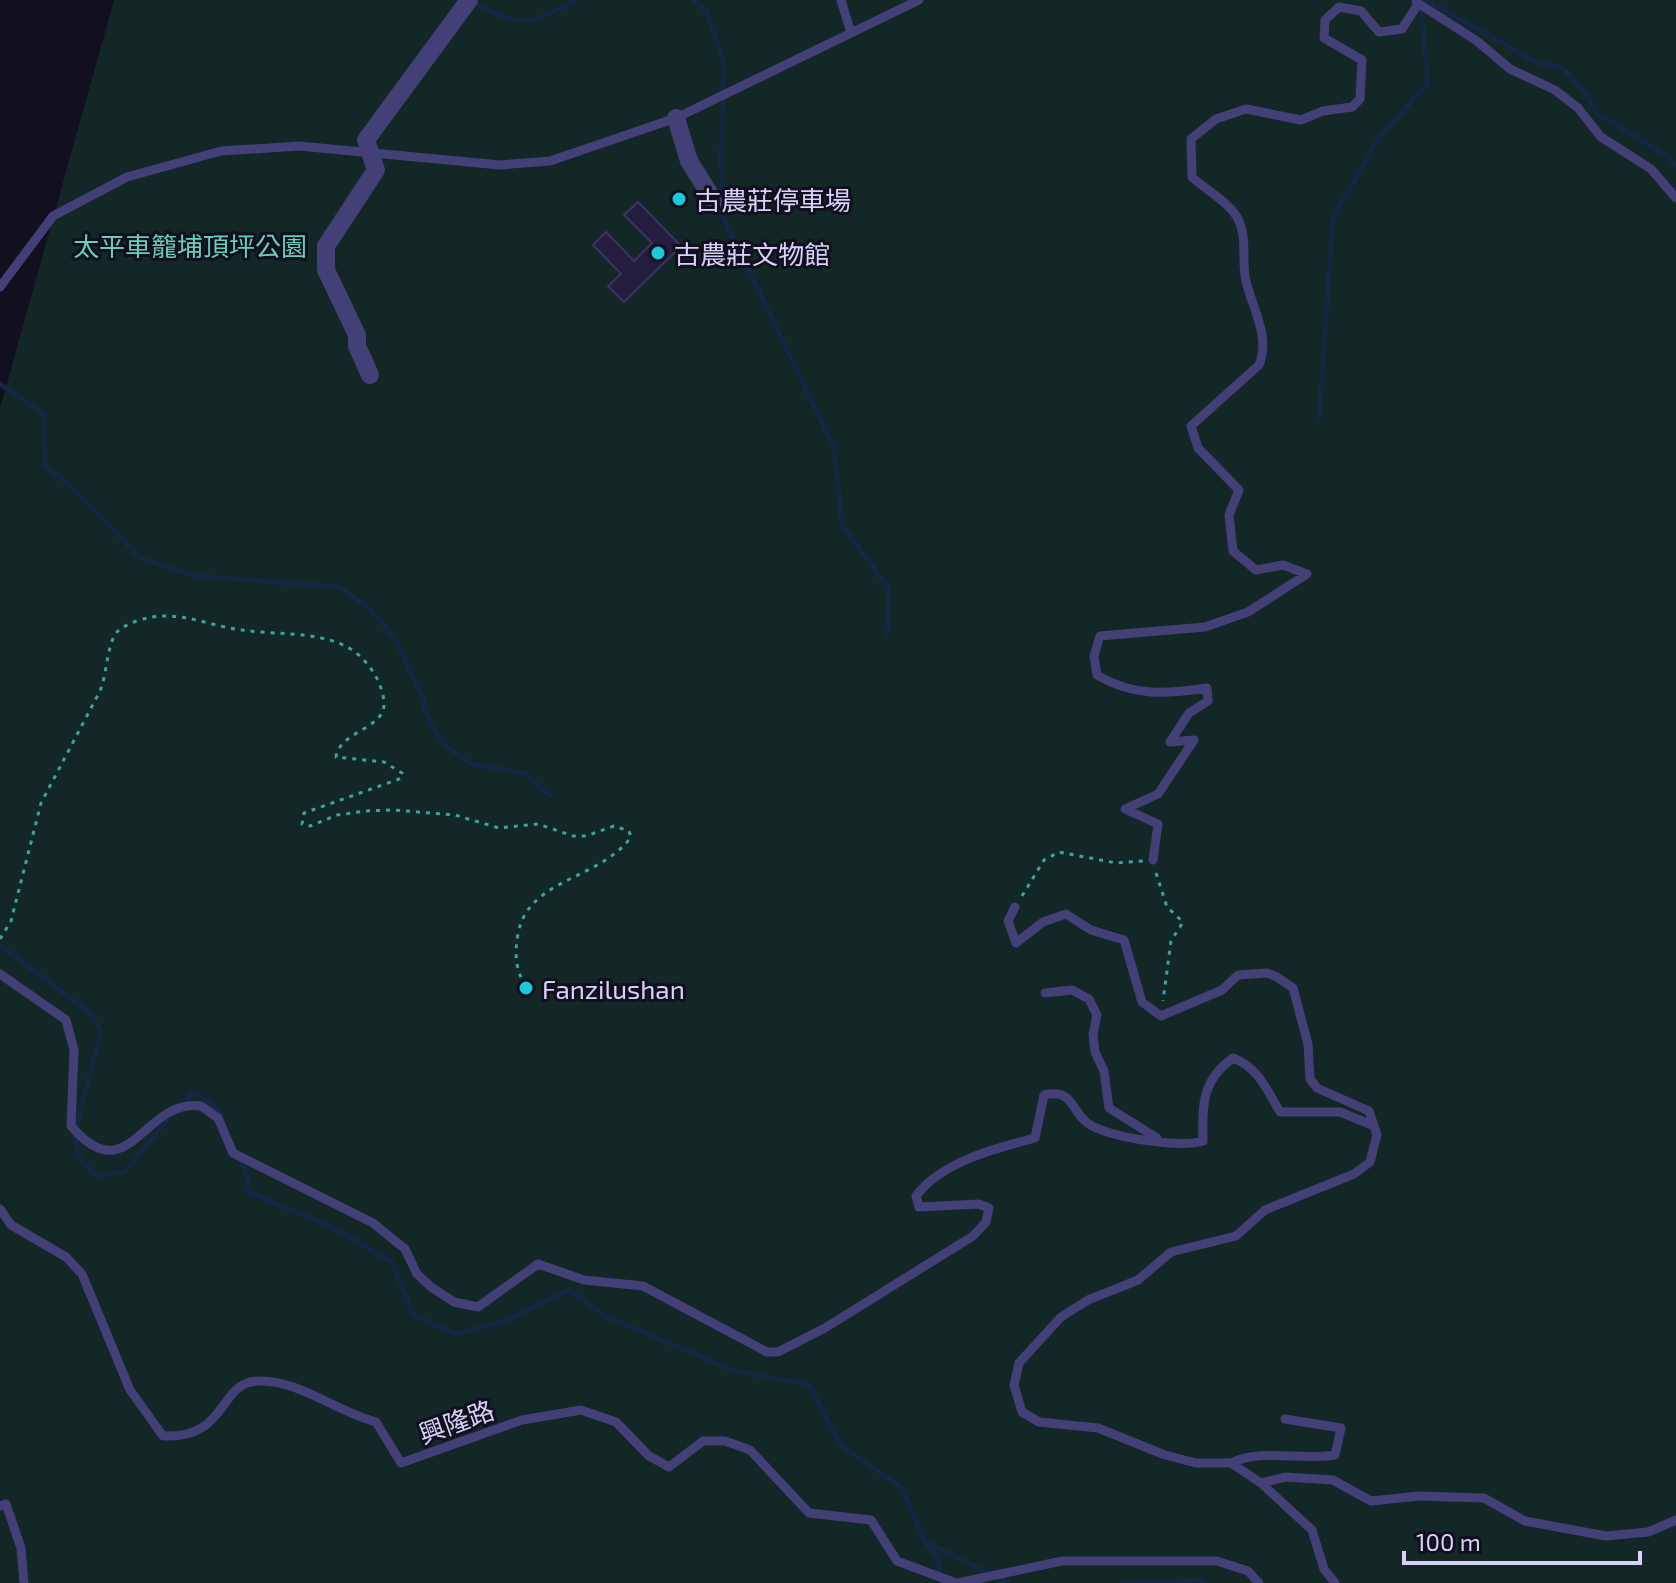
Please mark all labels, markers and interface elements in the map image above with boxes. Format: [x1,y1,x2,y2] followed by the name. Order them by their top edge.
[695,184,851,215] place label: 古農莊停車場
[670,190,688,208] marker: 古農莊停車場
[73,230,307,261] park label: 太平車籠埔頂坪公園
[674,238,830,269] place label: 古農莊文物館
[649,244,667,262] marker: 古農莊文物館
[542,973,685,1004] place label: Fanzilushan
[517,979,535,997] marker: Fanzilushan
[414,1393,498,1449] street label: 興隆路
[1404,1515,1640,1565] scale bar
[1416,1527,1481,1556] text: 100 m

